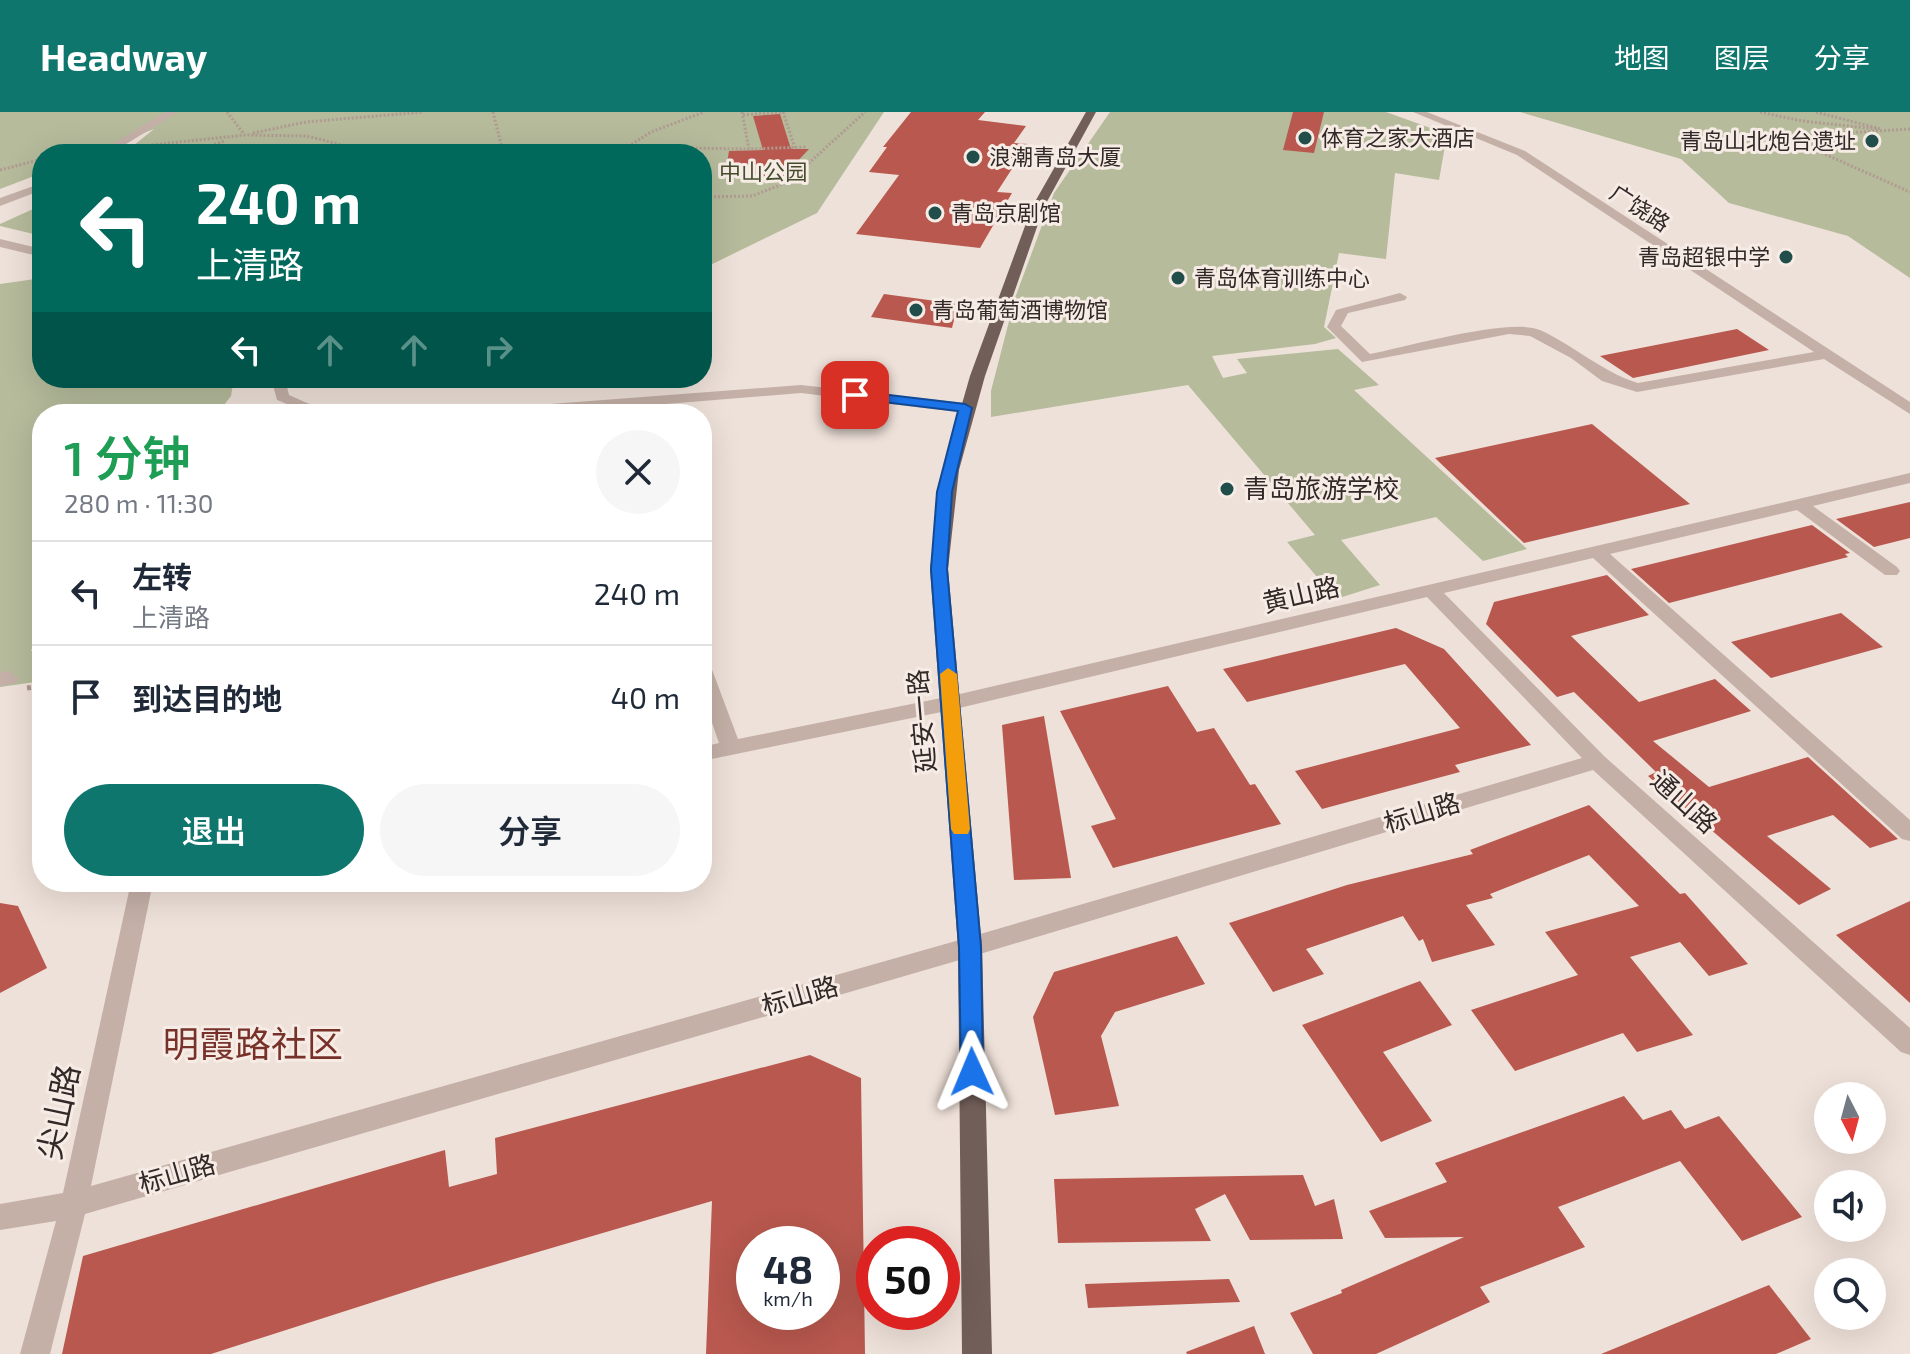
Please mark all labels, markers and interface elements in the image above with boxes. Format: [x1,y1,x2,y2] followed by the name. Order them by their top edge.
[40,33,207,79] text: Headway
[1614,40,1670,74] text: 地图
[1714,40,1770,74] text: 图层
[1814,40,1870,74] text: 分享
[1321,124,1475,150] place label: 体育之家大酒店
[1680,127,1856,153] place label: 青岛山北炮台遗址
[1296,129,1314,147] marker: 体育之家大酒店
[1863,132,1881,150] marker: 青岛山北炮台遗址
[989,143,1121,169] place label: 浪潮青岛大厦
[964,148,982,166] marker: 浪潮青岛大厦
[719,158,807,184] park label: 中山公园
[196,168,361,235] text: 240 m
[64,176,168,280] icon: left
[1606,178,1675,236] street label: 广饶路
[951,199,1061,225] place label: 青岛京剧馆
[926,204,944,222] marker: 青岛京剧馆
[196,242,304,285] text: 上清路
[1638,243,1770,269] place label: 青岛超银中学
[1777,248,1795,266] marker: 青岛超银中学
[1194,264,1370,290] place label: 青岛体育训练中心
[1169,269,1187,287] marker: 青岛体育训练中心
[932,296,1108,322] place label: 青岛葡萄酒博物馆
[907,301,925,319] marker: 青岛葡萄酒博物馆
[224,328,268,372] icon: left
[308,328,352,372] icon: ahead
[392,328,436,372] icon: ahead
[476,328,520,372] icon: right
[821,361,889,429] pin
[833,373,877,417] icon: arrive
[64,428,191,486] text: 1 分钟
[596,430,680,514] button: close
[1243,472,1399,503] place label: 青岛旅游学校
[1218,480,1236,498] marker: 青岛旅游学校
[64,487,213,518] text: 280 m · 11:30
[132,558,192,594] text: 左转
[1259,570,1342,617] street label: 黄山路
[64,571,108,615] icon: left
[594,575,680,611] text: 240 m
[132,601,210,632] text: 上清路
[901,668,940,774] street label: 延安一路
[64,675,108,719] icon: arrive
[610,679,680,715] text: 40 m
[132,680,282,716] text: 到达目的地
[1646,763,1724,839] street label: 通山路
[64,784,364,876] button: 退出
[380,784,680,876] button: 分享
[1380,785,1463,838] street label: 标山路
[758,969,841,1020] street label: 标山路
[163,1021,343,1064] district label: 明霞路社区
[930,1030,1014,1114] position arrow
[28,1061,86,1162] street label: 尖山路
[1814,1082,1886,1154] north arrow
[1814,1082,1886,1330] map controls
[135,1147,218,1198] street label: 标山路
[1814,1170,1886,1242] button: sound
[856,1226,960,1330] speed limit sign: 50
[763,1244,813,1292] text: 48
[1814,1258,1886,1330] button: search
[763,1286,813,1310] text: km/h

